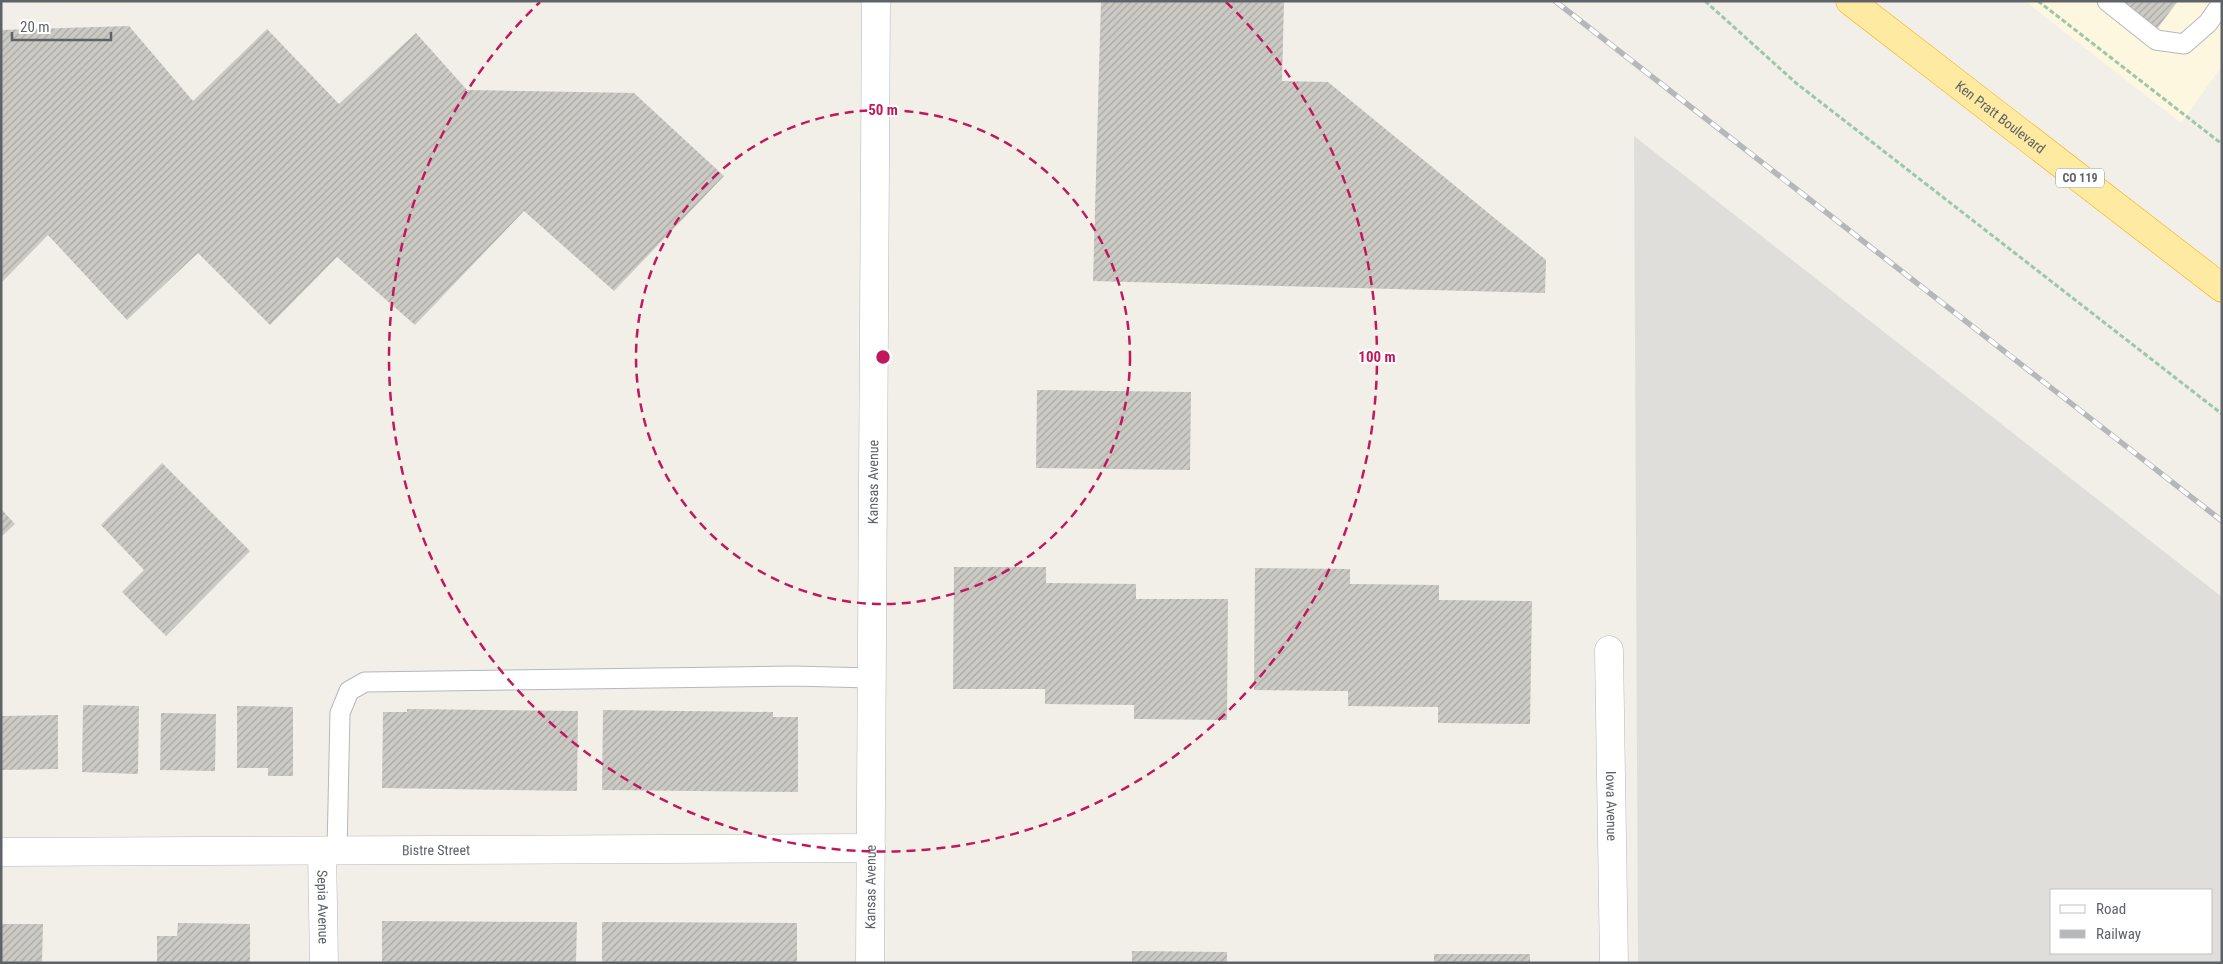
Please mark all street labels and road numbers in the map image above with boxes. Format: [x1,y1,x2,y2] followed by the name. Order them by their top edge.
[1952,77,2048,157] street label: Ken Pratt Boulevard
[2056,168,2104,188] road number: CO 119
[865,439,881,524] street label: Kansas Avenue
[1603,771,1620,841] street label: Iowa Avenue
[402,842,470,858] street label: Bistre Street
[862,844,879,929] street label: Kansas Avenue
[314,870,332,945] street label: Sepia Avenue

